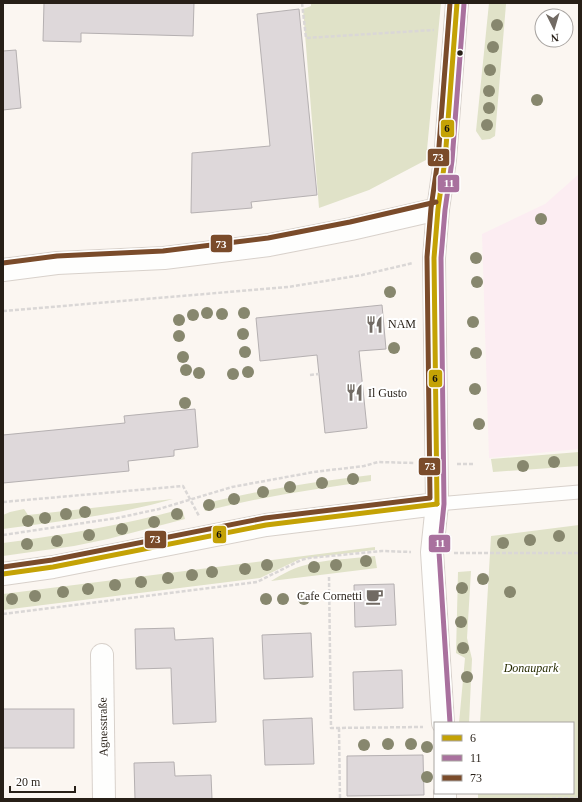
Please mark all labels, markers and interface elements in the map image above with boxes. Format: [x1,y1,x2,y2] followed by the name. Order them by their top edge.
[534,8,574,48] north arrow
[550,32,559,44] text: N
[455,48,465,58] unlabelled marker
[440,119,455,138] line badge: 6
[444,122,450,134] text: 6
[427,148,450,167] line badge: 73
[433,151,444,163] text: 73
[437,174,460,193] line badge: 11
[444,177,454,189] text: 11
[210,234,233,253] line badge: 73
[216,238,227,250] text: 73
[365,314,385,334] restaurant icon: NAM
[388,317,416,331] place label: NAM
[428,369,443,388] line badge: 6
[432,372,438,384] text: 6
[345,383,365,403] restaurant icon: Il Gusto
[368,386,407,400] place label: Il Gusto
[418,457,441,476] line badge: 73
[425,460,436,472] text: 73
[212,525,227,544] line badge: 6
[216,528,222,540] text: 6
[144,530,167,549] line badge: 73
[150,533,161,545] text: 73
[428,534,451,553] line badge: 11
[435,537,445,549] text: 11
[365,586,385,606] cafe icon: Cafe Cornetti
[297,589,363,603] place label: Cafe Cornetti
[503,661,559,675] park label: Donaupark
[95,697,111,757] street label: Agnesstraße
[434,722,574,794] legend
[470,731,476,745] text: 6
[470,751,482,765] text: 11
[10,768,75,794] scale bar
[470,771,482,785] text: 73
[16,775,41,789] text: 20 m

